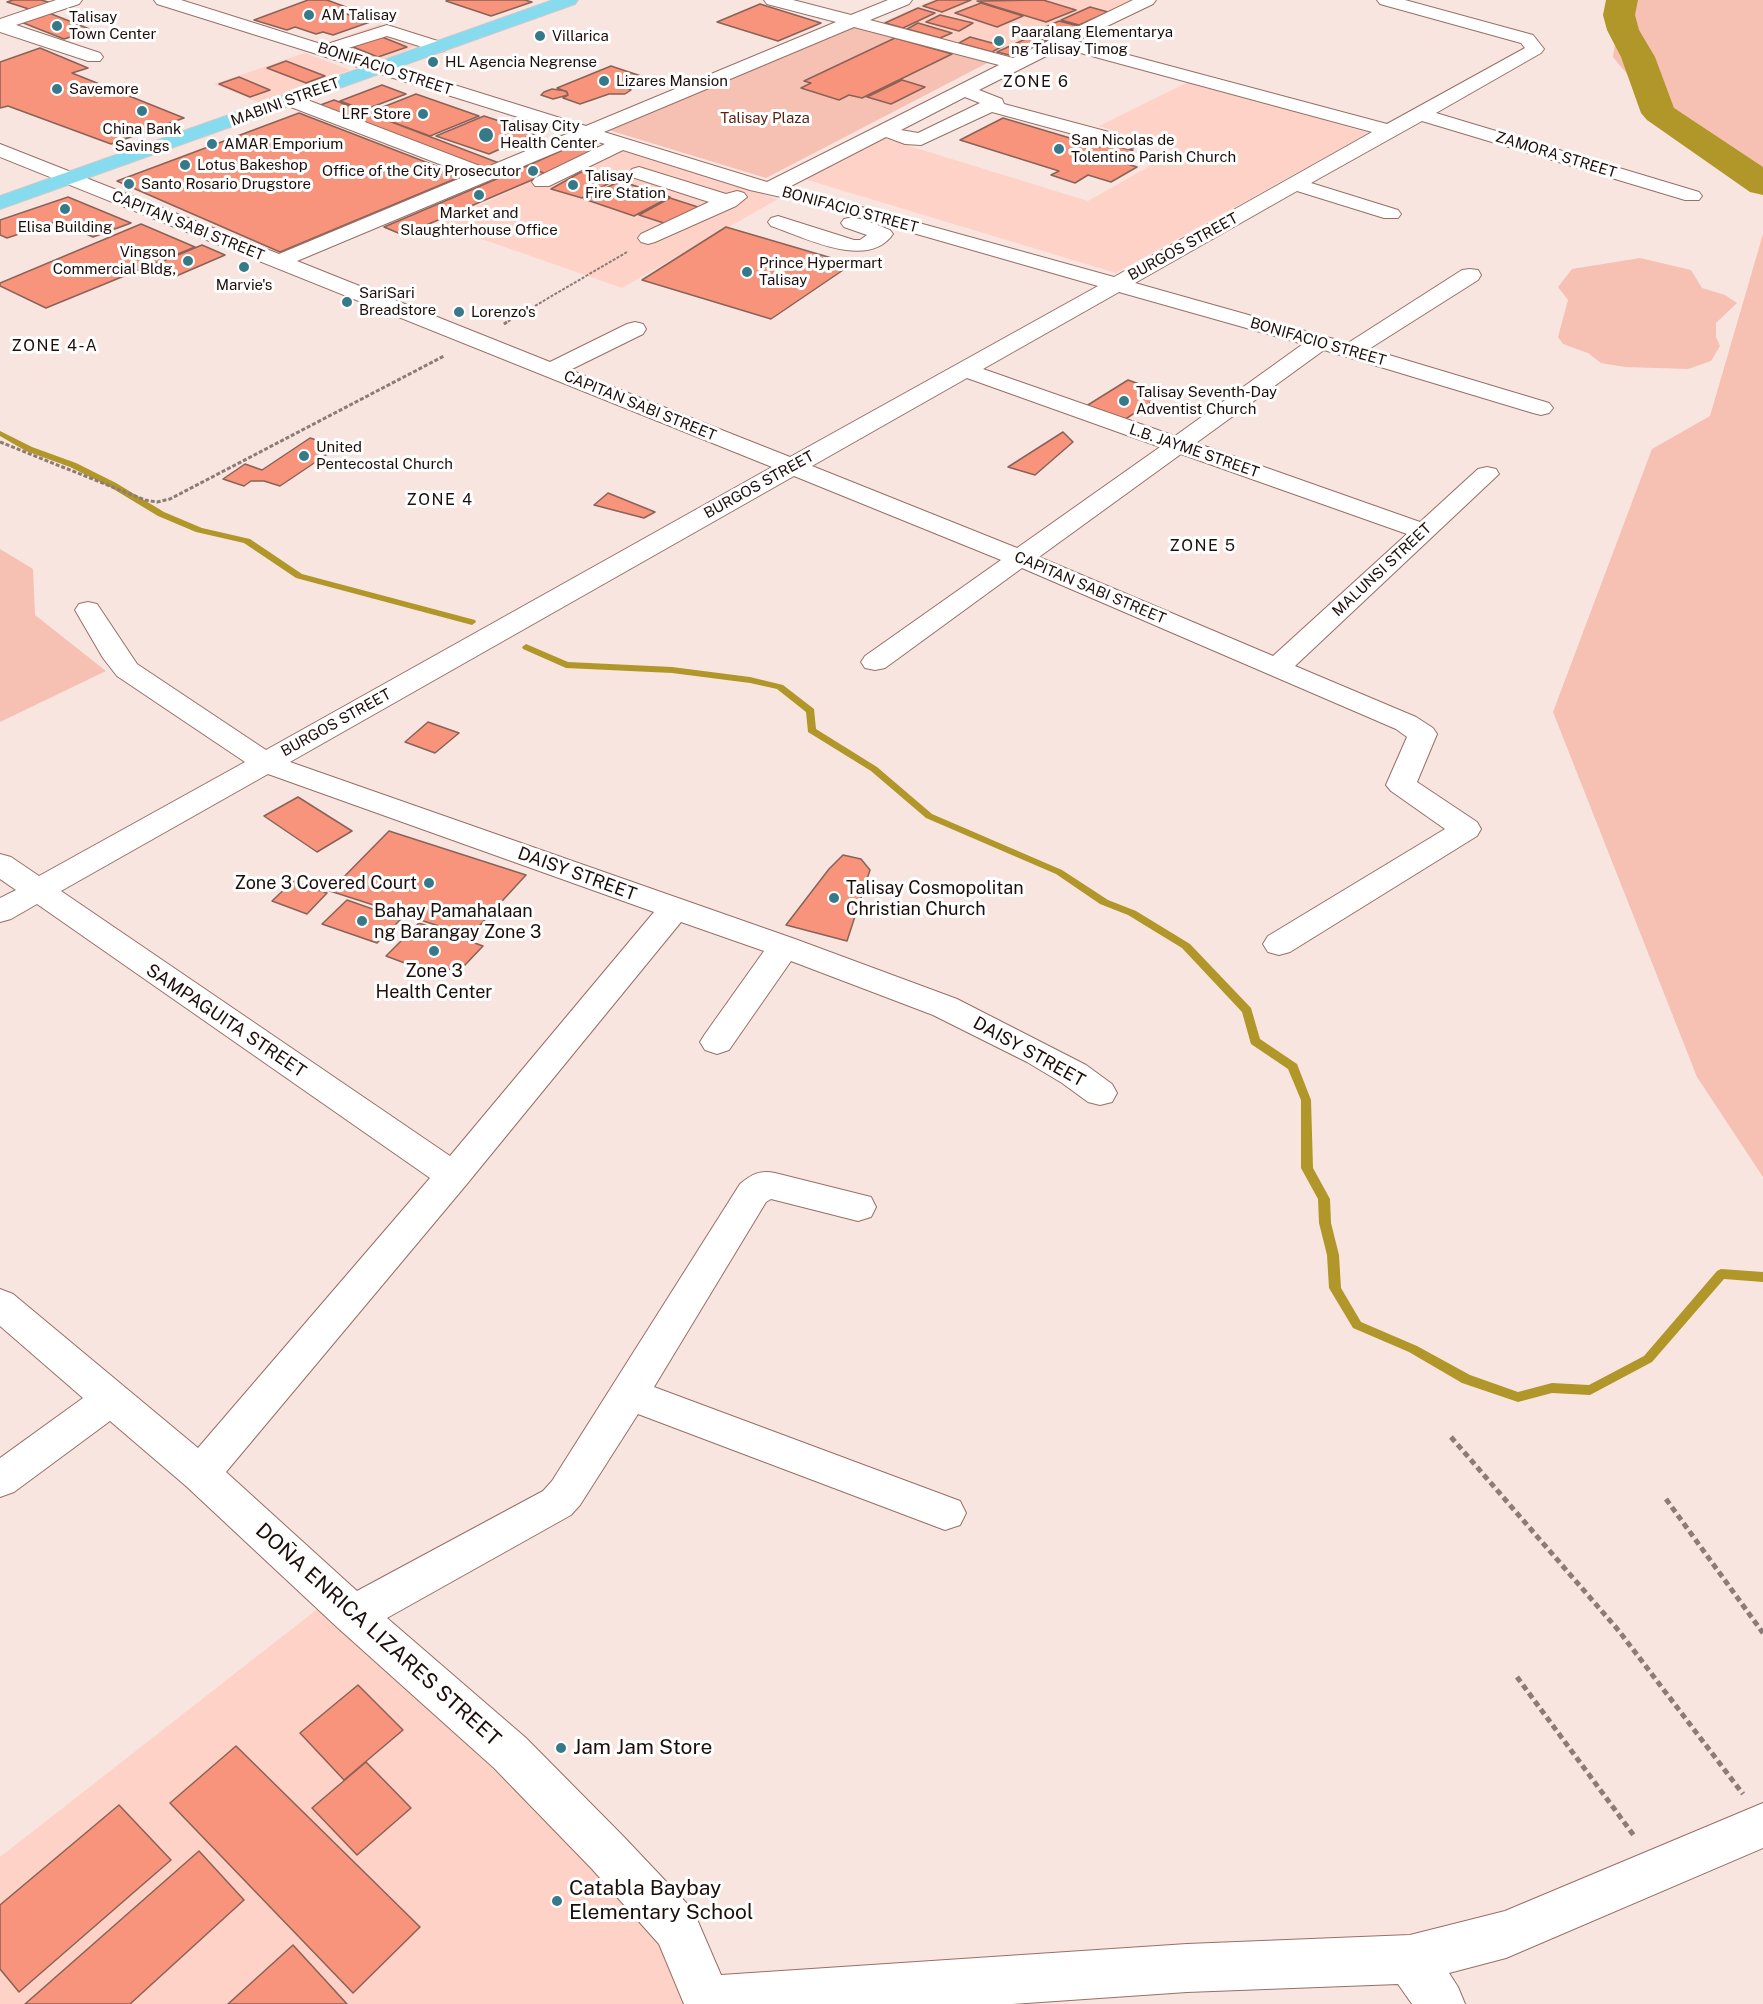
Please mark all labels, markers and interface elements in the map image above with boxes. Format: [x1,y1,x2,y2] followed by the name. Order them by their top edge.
[321,6,397,24] place label: AM Talisay
[69,8,156,43] place label: Talisay Town Center
[302,8,316,22] marker: AM Talisay
[50,19,64,33] marker: Talisay Town Center
[1011,23,1173,58] place label: Paaralang Elementarya ng Talisay Timog
[552,27,609,45] place label: Villarica
[533,29,547,43] marker: Villarica
[992,34,1006,48] marker: Paaralang Elementarya ng Talisay Timog
[315,39,455,99] street label: BONIFACIO STREET
[445,53,597,71] place label: HL Agencia Negrense
[426,55,440,69] marker: HL Agencia Negrense
[616,72,728,90] place label: Lizares Mansion
[1003,72,1069,92] district label: ZONE 6
[228,74,342,130] street label: MABINI STREET
[597,74,611,88] marker: Lizares Mansion
[69,80,139,98] place label: Savemore
[50,82,64,96] marker: Savemore
[135,104,149,118] marker: China Bank Savings
[342,105,411,123] place label: LRF Store
[416,107,430,121] marker: LRF Store
[720,109,810,127] park label: Talisay Plaza
[500,117,597,152] place label: Talisay City Health Center
[103,120,181,155] place label: China Bank Savings
[477,126,495,144] marker: Talisay City Health Center
[1493,128,1619,182] street label: ZAMORA STREET
[1071,131,1236,166] place label: San Nicolas de Tolentino Parish Church
[224,135,343,153] place label: AMAR Emporium
[205,137,219,151] marker: AMAR Emporium
[1052,142,1066,156] marker: San Nicolas de Tolentino Parish Church
[197,156,308,174] place label: Lotus Bakeshop
[178,158,192,172] marker: Lotus Bakeshop
[322,162,521,180] place label: Office of the City Prosecutor
[526,164,540,178] marker: Office of the City Prosecutor
[585,167,666,202] place label: Talisay Fire Station
[141,175,311,193] place label: Santo Rosario Drugstore
[122,177,136,191] marker: Santo Rosario Drugstore
[566,178,580,192] marker: Talisay Fire Station
[780,183,920,237] street label: BONIFACIO STREET
[109,187,267,265] street label: CAPITAN SABI STREET
[472,188,486,202] marker: Market and Slaughterhouse Office
[58,202,72,216] marker: Elisa Building
[400,204,558,239] place label: Market and Slaughterhouse Office
[1125,209,1241,285] street label: BURGOS STREET
[18,218,112,236] place label: Elisa Building
[53,243,176,278] place label: Vingson Commercial Bldg,
[181,254,195,268] marker: Vingson Commercial Bldg,
[759,254,883,289] place label: Prince Hypermart Talisay
[237,260,251,274] marker: Marvie's
[740,265,754,279] marker: Prince Hypermart Talisay
[216,276,272,294] place label: Marvie's
[359,284,436,319] place label: SariSari Breadstore
[340,295,354,309] marker: SariSari Breadstore
[471,303,536,321] place label: Lorenzo's
[452,305,466,319] marker: Lorenzo's
[1248,314,1388,370] street label: BONIFACIO STREET
[12,336,98,356] district label: ZONE 4-A
[561,367,719,445] street label: CAPITAN SABI STREET
[1136,383,1277,418] place label: Talisay Seventh-Day Adventist Church
[1117,394,1131,408] marker: Talisay Seventh-Day Adventist Church
[1127,420,1261,482] street label: L.B. JAYME STREET
[316,438,453,473] place label: United Pentecostal Church
[701,447,817,523] street label: BURGOS STREET
[297,449,311,463] marker: United Pentecostal Church
[407,490,473,510] district label: ZONE 4
[1329,520,1435,620] street label: MALUNSI STREET
[1169,536,1237,556] district label: ZONE 5
[1011,548,1169,628] street label: CAPITAN SABI STREET
[278,685,394,761] street label: BURGOS STREET
[515,843,639,905] street label: DAISY STREET
[234,872,417,894] place label: Zone 3 Covered Court
[422,876,436,890] marker: Zone 3 Covered Court
[846,877,1024,920] place label: Talisay Cosmopolitan Christian Church
[827,891,841,905] marker: Talisay Cosmopolitan Christian Church
[374,900,541,942] place label: Bahay Pamahalaan ng Barangay Zone 3
[355,914,369,928] marker: Bahay Pamahalaan ng Barangay Zone 3
[427,944,441,958] marker: Zone 3 Health Center
[142,959,310,1083] street label: SAMPAGUITA STREET
[376,960,492,1002] place label: Zone 3 Health Center
[969,1012,1089,1092] street label: DAISY STREET
[250,1518,506,1752] street label: DOÑA ENRICA LIZARES STREET
[573,1735,712,1761] place label: Jam Jam Store
[554,1741,568,1755] marker: Jam Jam Store
[569,1876,753,1926] place label: Catabla Baybay Elementary School
[550,1894,564,1908] marker: Catabla Baybay Elementary School

